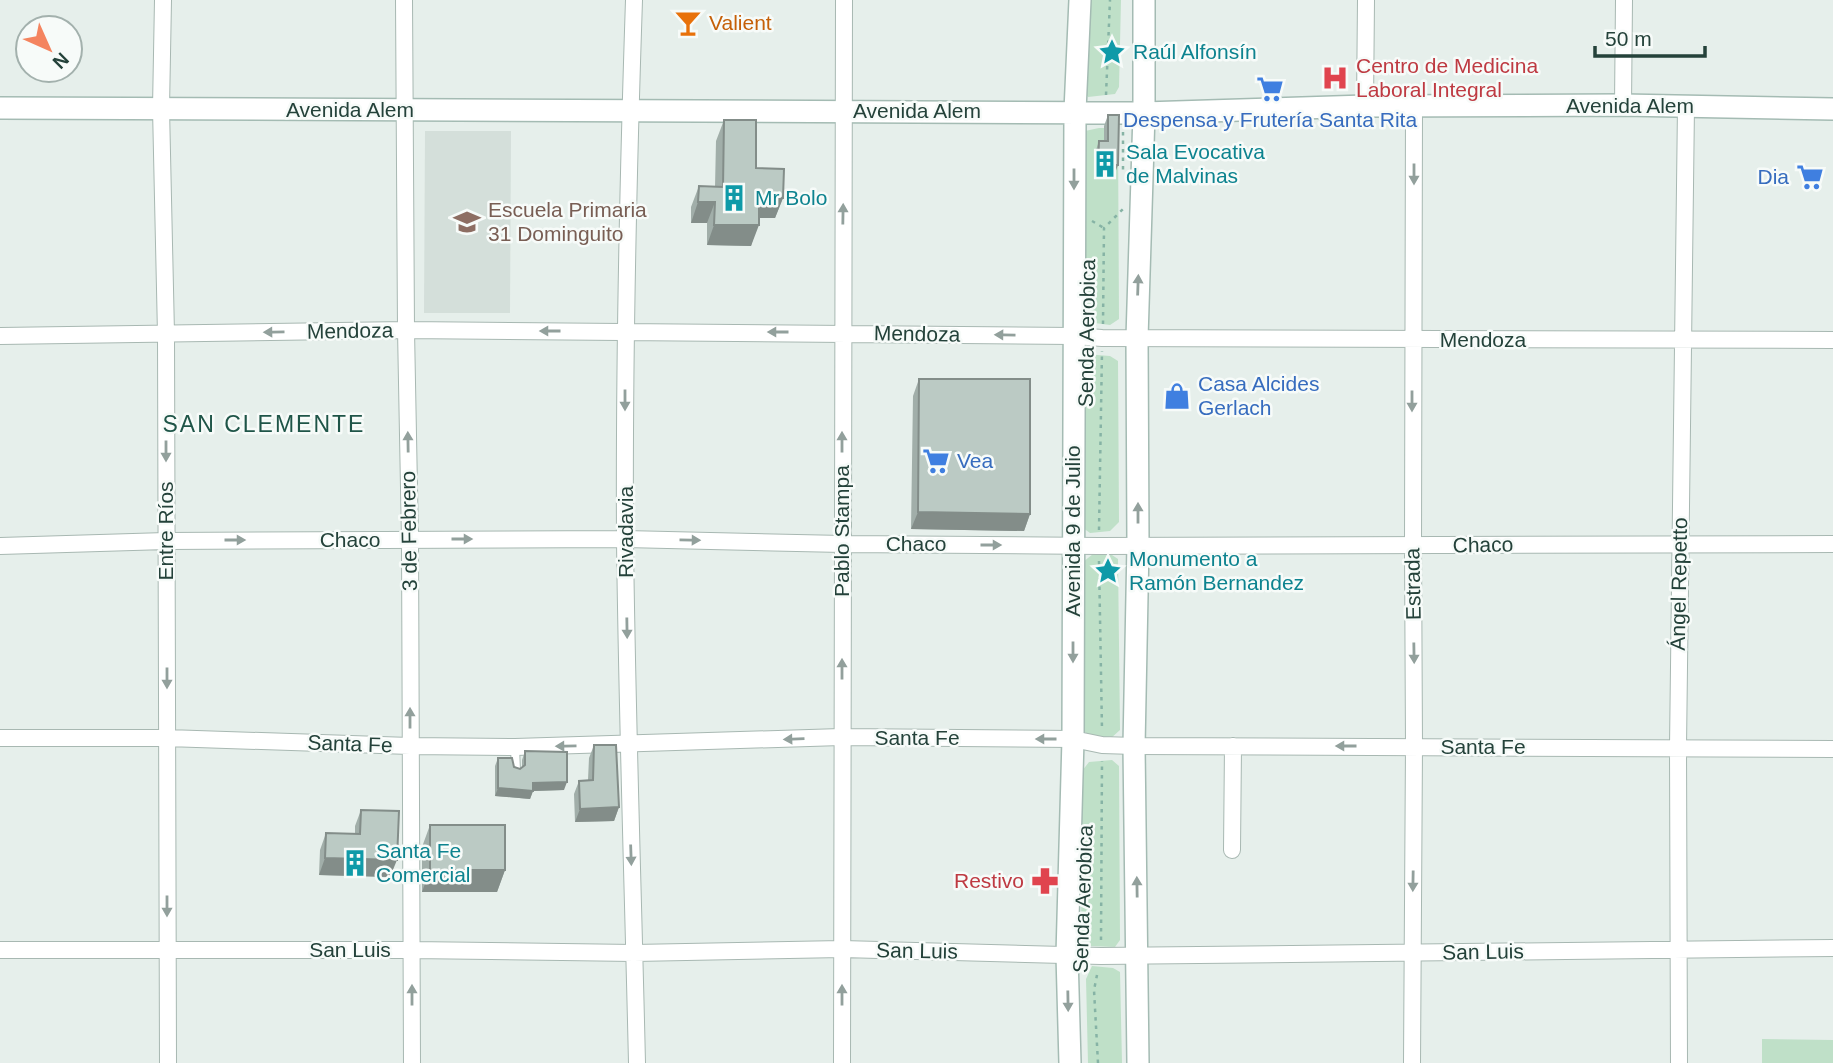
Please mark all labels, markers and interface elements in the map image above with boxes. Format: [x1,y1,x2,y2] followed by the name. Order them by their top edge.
[673,8,703,38] bar icon: Valient
[709,11,772,34] place label: Valient
[14,14,84,84] north arrow
[1595,14,1705,58] scale bar
[1605,27,1652,50] text: 50 m
[1097,37,1127,67] place icon: Raúl Alfonsín
[1133,40,1257,63] place label: Raúl Alfonsín
[48,48,73,73] text: N
[1356,54,1538,101] place label: Centro de Medicina Laboral Integral
[1320,63,1350,93] hospital icon: Centro de Medicina Laboral Integral
[1255,74,1285,104] supermarket icon: Despensa y Frutería Santa Rita
[1566,94,1694,117] street label: Avenida Alem
[286,98,414,121] street label: Avenida Alem
[853,99,981,122] street label: Avenida Alem
[1123,108,1417,131] place label: Despensa y Frutería Santa Rita
[1126,140,1265,187] place label: Sala Evocativa de Malvinas
[1090,149,1120,179] building icon: Sala Evocativa de Malvinas
[1795,162,1825,192] supermarket icon: Dia
[1408,163,1420,185] one-way arrow
[1757,165,1789,188] place label: Dia
[1068,168,1080,190] one-way arrow
[719,183,749,213] building icon: Mr Bolo
[755,186,827,209] place label: Mr Bolo
[488,198,647,245] place label: Escuela Primaria 31 Dominguito
[837,203,849,225] one-way arrow
[452,207,482,237] school or university icon: Escuela Primaria 31 Dominguito
[1074,258,1099,407] street label: Senda Aerobica
[1133,274,1144,296] one-way arrow
[307,318,394,343] street label: Mendoza
[874,321,961,346] street label: Mendoza
[539,325,561,337] one-way arrow
[263,326,285,338] one-way arrow
[767,326,789,338] one-way arrow
[1440,328,1527,351] street label: Mendoza
[994,329,1016,341] one-way arrow
[1198,372,1319,419] place label: Casa Alcides Gerlach
[1162,381,1192,411] shop icon: Casa Alcides Gerlach
[619,389,631,411] one-way arrow
[1406,391,1418,413] one-way arrow
[163,411,365,437] district label: SAN CLEMENTE
[403,431,414,453] one-way arrow
[836,431,848,453] one-way arrow
[160,440,172,462] one-way arrow
[1061,445,1084,617] street label: Avenida 9 de Julio
[921,446,951,476] supermarket icon: Vea
[957,449,994,472] place label: Vea
[830,465,853,597] street label: Pablo Stampa
[396,471,421,591] street label: 3 de Febrero
[154,481,177,581] street label: Entre Ríos
[614,486,637,578] street label: Rivadavia
[1132,501,1144,523] one-way arrow
[1666,517,1691,651] street label: Ángel Repetto
[320,528,380,551] street label: Chaco
[886,532,946,555] street label: Chaco
[1452,532,1514,557] street label: Chaco
[451,533,473,545] one-way arrow
[224,534,246,546] one-way arrow
[679,534,701,546] one-way arrow
[980,539,1002,551] one-way arrow
[1129,547,1304,594] place label: Monumento a Ramón Bernandez
[1400,547,1425,620] street label: Estrada
[1093,556,1123,586] place icon: Monumento a Ramón Bernandez
[621,617,632,639] one-way arrow
[1067,641,1079,663] one-way arrow
[1408,643,1419,665] one-way arrow
[836,658,848,680] one-way arrow
[161,668,173,690] one-way arrow
[404,707,416,729] one-way arrow
[874,726,960,749] street label: Santa Fe
[307,731,393,756] street label: Santa Fe
[783,733,805,745] one-way arrow
[1034,733,1056,745] one-way arrow
[1440,735,1526,758] street label: Santa Fe
[555,740,577,751] one-way arrow
[1335,740,1357,752] one-way arrow
[1068,824,1097,973] street label: Senda Aerobica
[376,839,471,886] place label: Santa Fe Comercial
[626,844,637,866] one-way arrow
[340,848,370,878] building icon: Santa Fe Comercial
[1030,866,1060,896] pharmacy icon: Restivo
[954,869,1024,892] place label: Restivo
[1407,870,1419,892] one-way arrow
[1131,876,1143,898] one-way arrow
[161,895,173,917] one-way arrow
[309,938,391,961] street label: San Luis
[876,938,958,963] street label: San Luis
[1442,939,1524,964] street label: San Luis
[406,984,418,1006] one-way arrow
[836,984,848,1006] one-way arrow
[1063,991,1074,1013] one-way arrow

